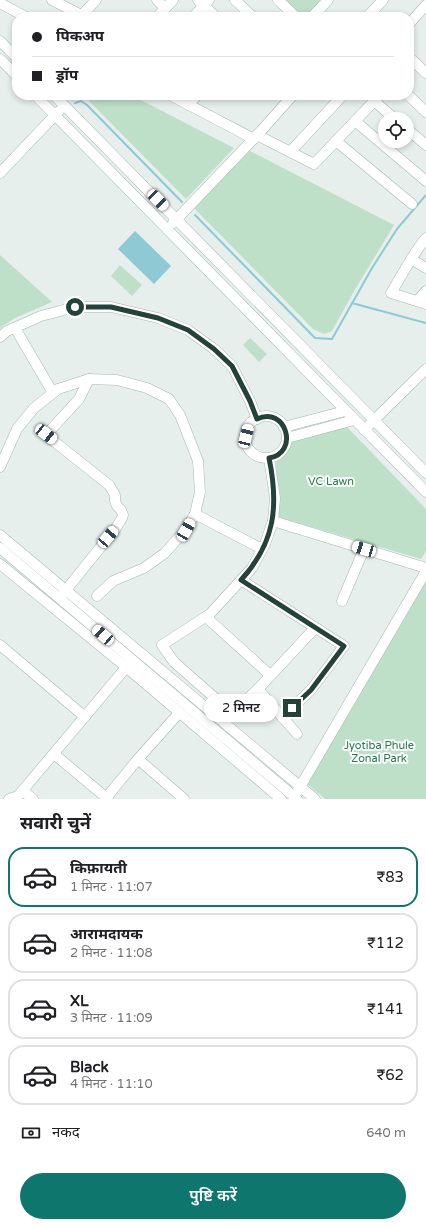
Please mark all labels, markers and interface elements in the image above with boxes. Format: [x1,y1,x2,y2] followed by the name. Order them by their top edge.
[56,27,104,45] text: पिकअप
[56,66,78,84] text: ड्रॉप
[378,112,414,148] map controls
[378,112,414,148] button: locate
[145,187,171,213] car
[66,298,84,316] route start
[33,422,59,446] car
[237,423,255,449] car
[308,475,354,488] park label: VC Lawn
[175,517,197,543] car
[96,524,120,550] car
[351,540,377,558] car
[90,623,116,647] car
[204,694,278,722] callout: 2 मिनट
[283,699,301,717] route end
[222,700,260,716] text: 2 मिनट
[344,739,414,765] park label: Jyotiba Phule Zonal Park
[20,812,91,834] text: सवारी चुनें
[22,859,58,895] icon: car
[70,859,127,877] text: किफ़ायती
[376,868,404,886] text: ₹83
[70,879,153,895] text: 1 मिनट · 11:07
[22,925,58,961] icon: car
[70,925,143,943] text: आरामदायक
[367,934,404,952] text: ₹112
[70,945,153,961] text: 2 मिनट · 11:08
[22,991,58,1027] icon: car
[70,992,89,1010] text: XL
[367,1000,404,1018] text: ₹141
[70,1010,153,1026] text: 3 मिनट · 11:09
[22,1057,58,1093] icon: car
[70,1058,109,1076] text: Black
[376,1066,404,1084] text: ₹62
[70,1076,153,1092] text: 4 मिनट · 11:10
[20,1122,42,1144] icon: cash
[52,1123,80,1141] text: नकद
[366,1125,406,1141] text: 640 m
[20,1173,406,1219] button: पुष्टि करें

